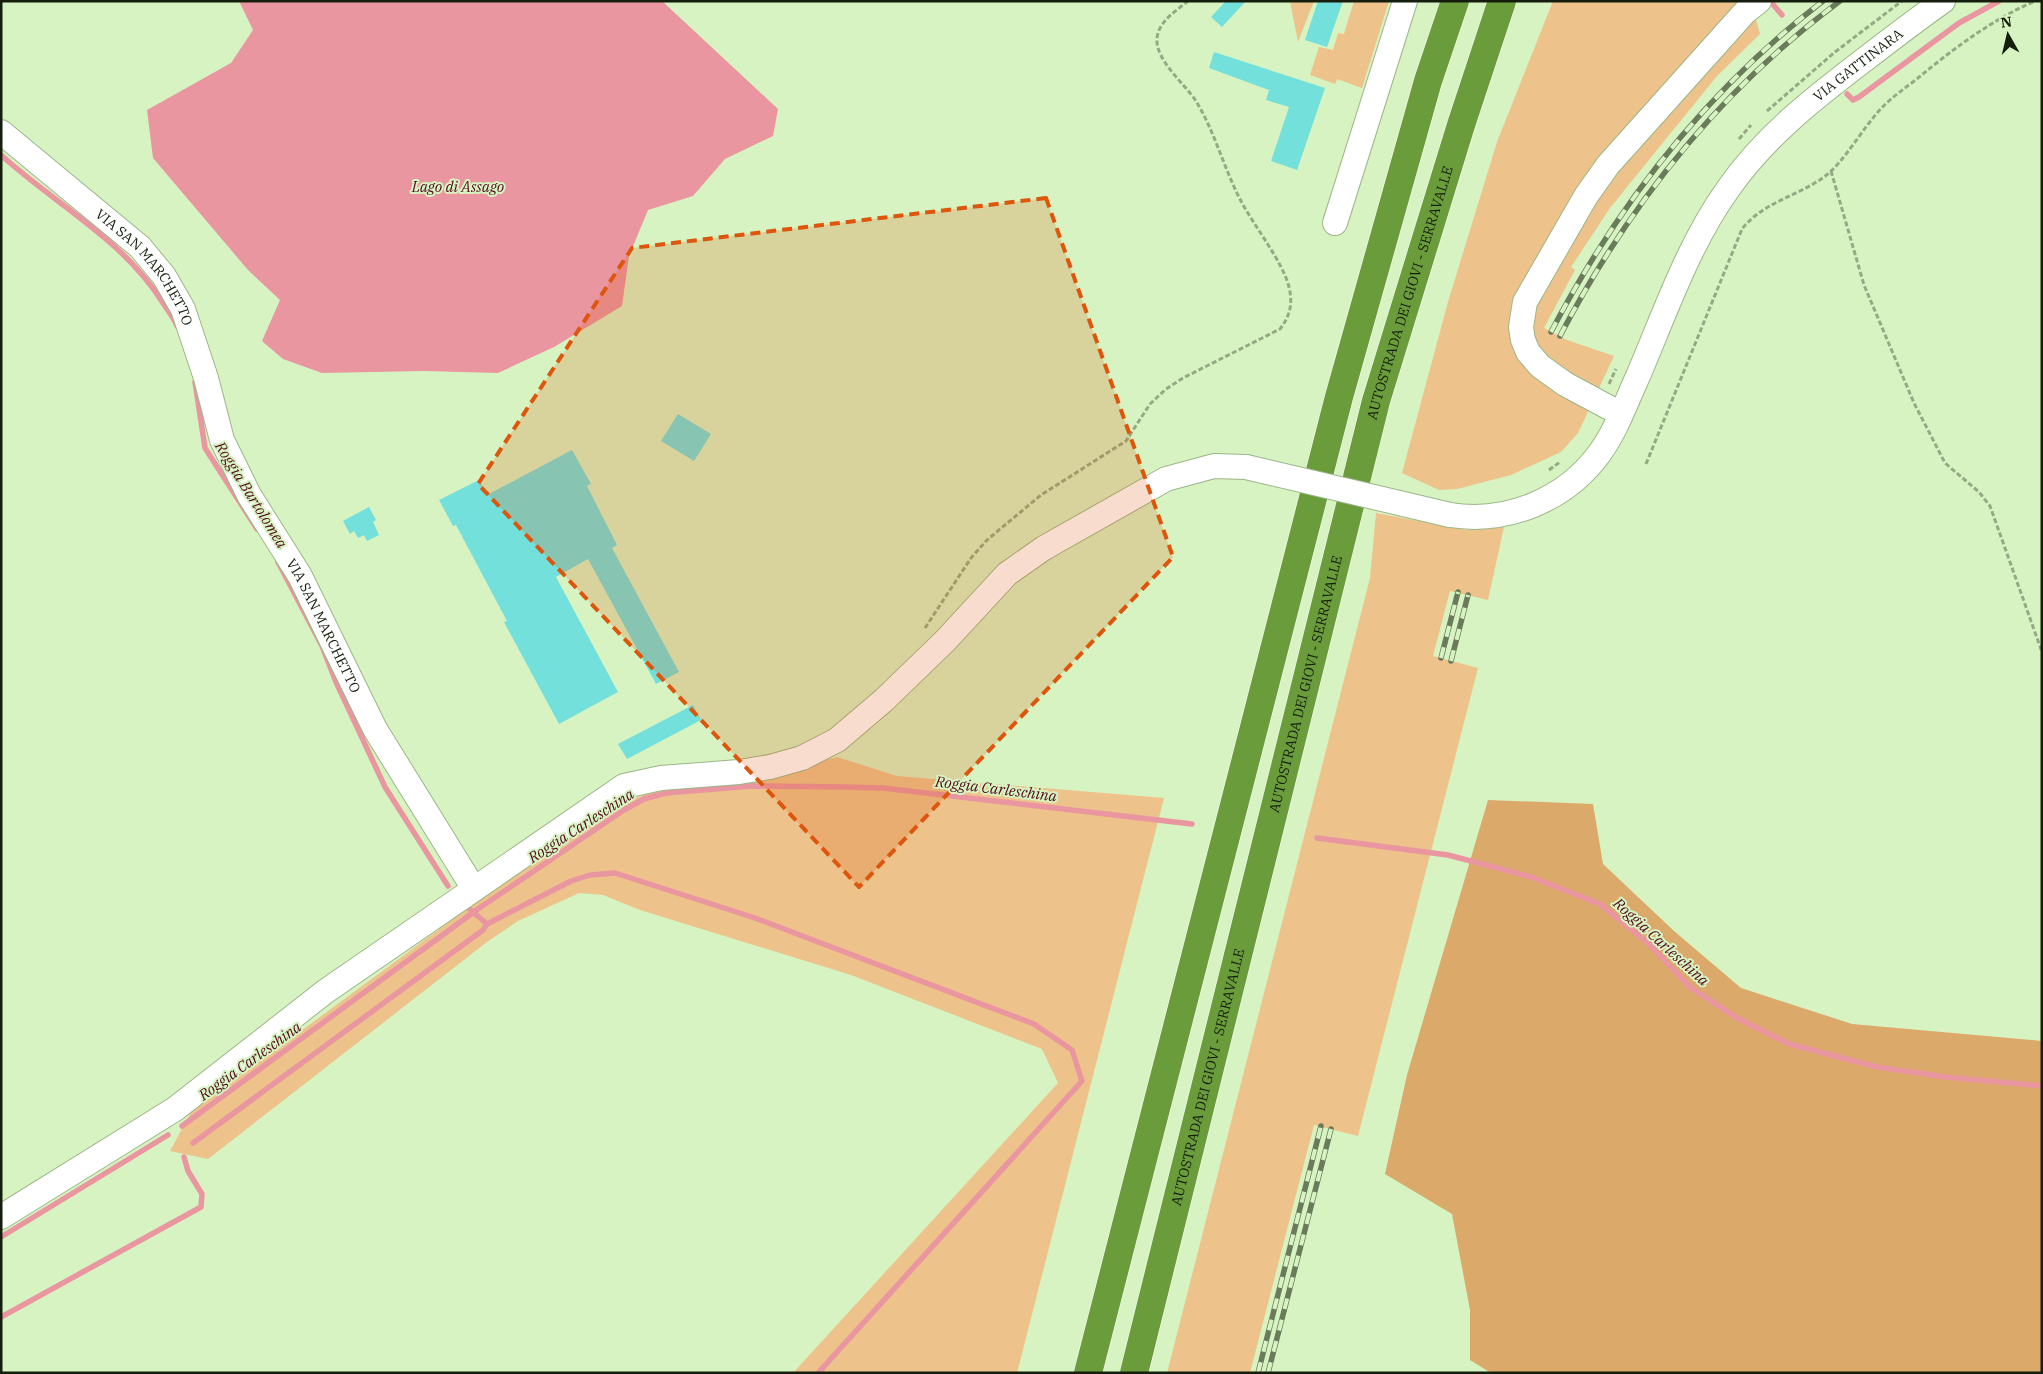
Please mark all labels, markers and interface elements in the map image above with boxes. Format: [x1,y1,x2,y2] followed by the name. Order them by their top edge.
[1983,10,2033,60] north arrow
[1999,12,2013,32] text: N
[1809,24,1907,105] street label: VIA GATTINARA
[1363,164,1457,421] street label: AUTOSTRADA DEI GIOVI - SERRAVALLE
[411,177,504,196] water label: Lago di Assago
[92,205,197,328] street label: VIA SAN MARCHETTO
[210,437,292,552] water label: Roggia Bartolomea
[1265,554,1346,814] street label: AUTOSTRADA DEI GIOVI - SERRAVALLE
[282,555,365,696] street label: VIA SAN MARCHETTO
[933,772,1059,805] water label: Roggia Carleschina
[523,784,638,867] water label: Roggia Carleschina
[1609,893,1714,990] water label: Roggia Carleschina
[1167,947,1248,1207] street label: AUTOSTRADA DEI GIOVI - SERRAVALLE
[194,1016,305,1105] water label: Roggia Carleschina

